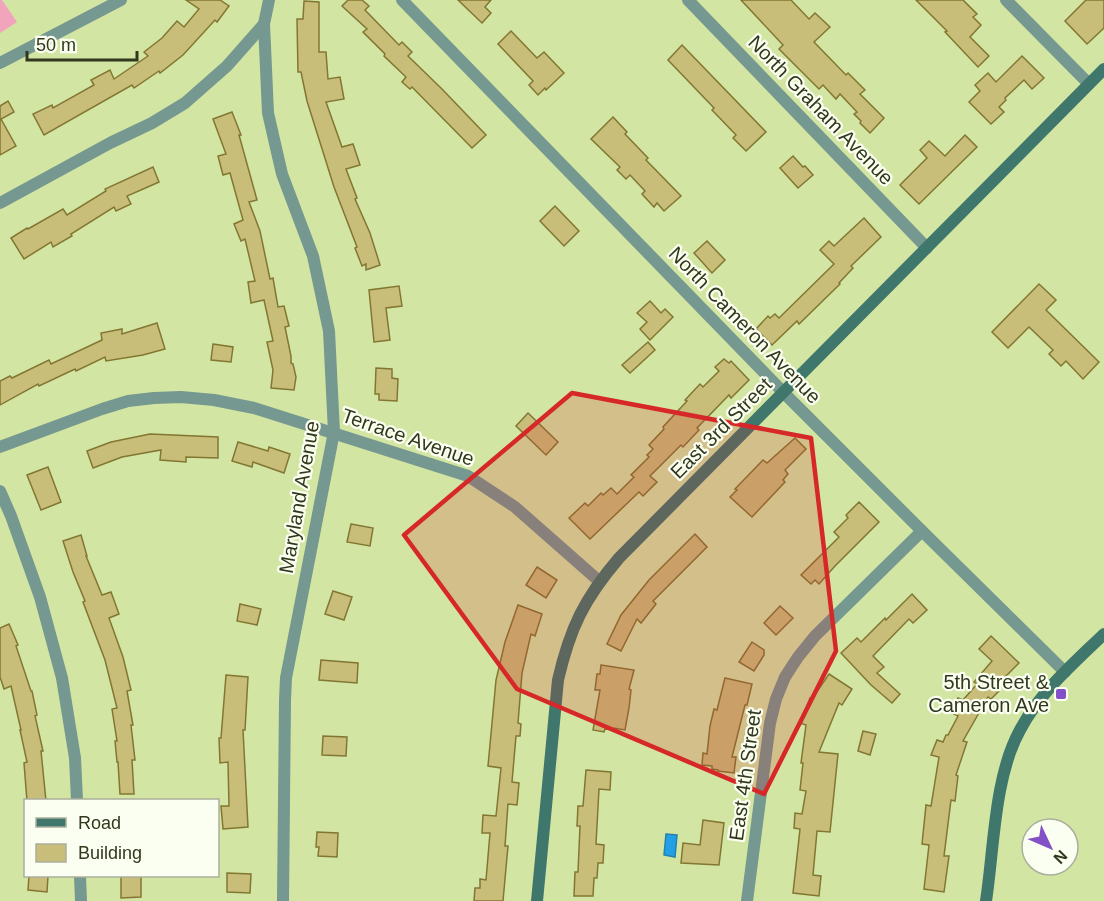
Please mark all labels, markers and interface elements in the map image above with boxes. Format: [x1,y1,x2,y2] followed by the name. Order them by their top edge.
[27,24,136,62] scale bar
[744,31,898,189] street label: North Graham Avenue
[36,35,76,55] text: 50 m
[665,242,825,408] street label: North Cameron Avenue
[666,373,776,483] street label: East 3rd Street
[339,404,477,470] street label: Terrace Avenue
[275,419,323,575] street label: Maryland Avenue
[928,671,1050,716] place label: 5th Street & Cameron Ave
[1054,687,1068,701] marker: 5th Street & Cameron Ave
[725,708,765,842] street label: East 4th Street
[24,799,219,877] legend
[78,813,121,833] text: Road
[1020,817,1080,877] north arrow
[78,843,142,863] text: Building
[1050,847,1071,867] text: N

